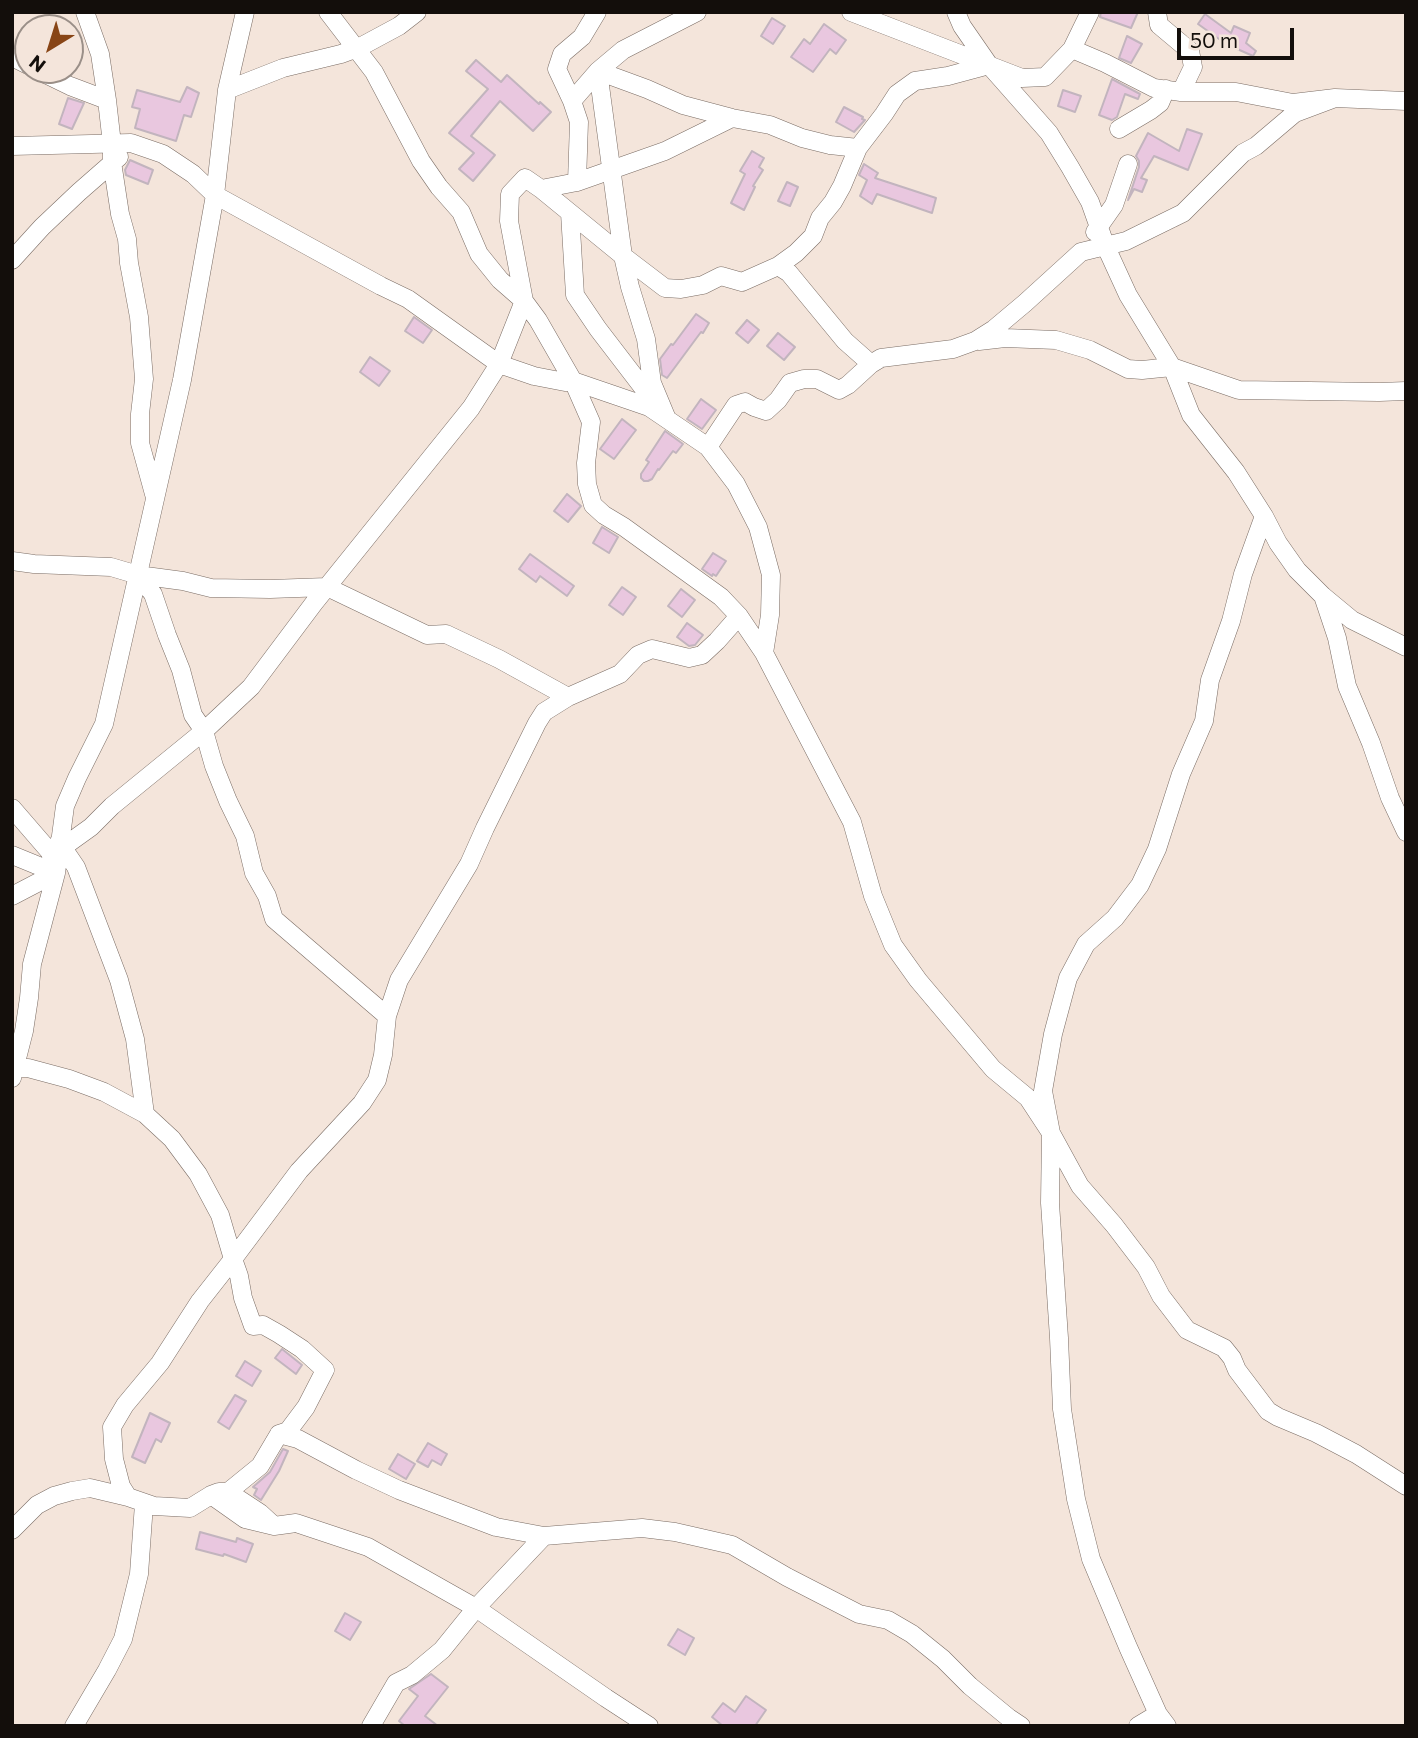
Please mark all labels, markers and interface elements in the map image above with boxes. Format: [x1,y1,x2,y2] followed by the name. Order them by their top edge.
[14,14,84,84] north arrow
[1180,14,1297,58] scale bar
[1190,27,1238,52] text: 50 m
[24,51,50,78] text: N

